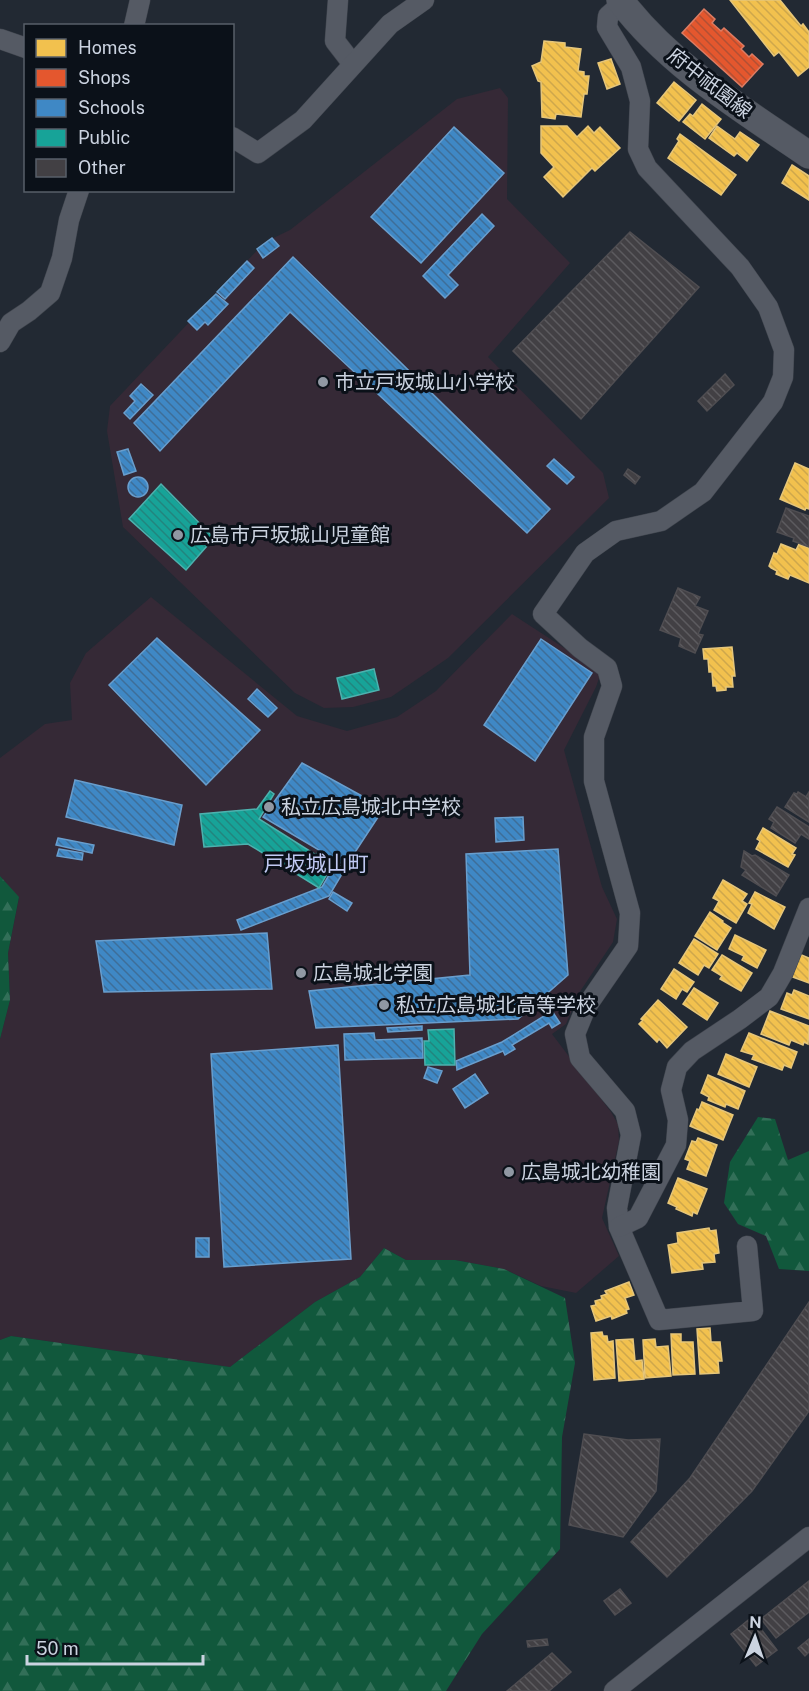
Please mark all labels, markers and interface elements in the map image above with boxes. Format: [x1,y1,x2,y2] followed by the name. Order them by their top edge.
[24,24,234,192] legend
[78,37,137,58] text: Homes
[663,43,757,123] street label: 府中祇園線
[78,67,130,88] text: Shops
[78,97,145,118] text: Schools
[78,127,130,148] text: Public
[78,157,126,178] text: Other
[335,370,515,394] place label: 市立戸坂城山小学校
[316,375,330,389] marker: 市立戸坂城山小学校
[190,523,390,547] place label: 広島市戸坂城山児童館
[171,528,185,542] marker: 広島市戸坂城山児童館
[281,795,461,819] place label: 私立広島城北中学校
[262,800,276,814] marker: 私立広島城北中学校
[264,851,369,876] district label: 戸坂城山町
[313,961,433,985] place label: 広島城北学園
[294,966,308,980] marker: 広島城北学園
[396,993,596,1017] place label: 私立広島城北高等学校
[377,998,391,1012] marker: 私立広島城北高等学校
[521,1160,661,1184] place label: 広島城北幼稚園
[502,1165,516,1179] marker: 広島城北幼稚園
[725,1607,785,1667] north arrow
[749,1613,762,1632] text: N
[27,1628,202,1666] scale bar
[36,1638,79,1659] text: 50 m

